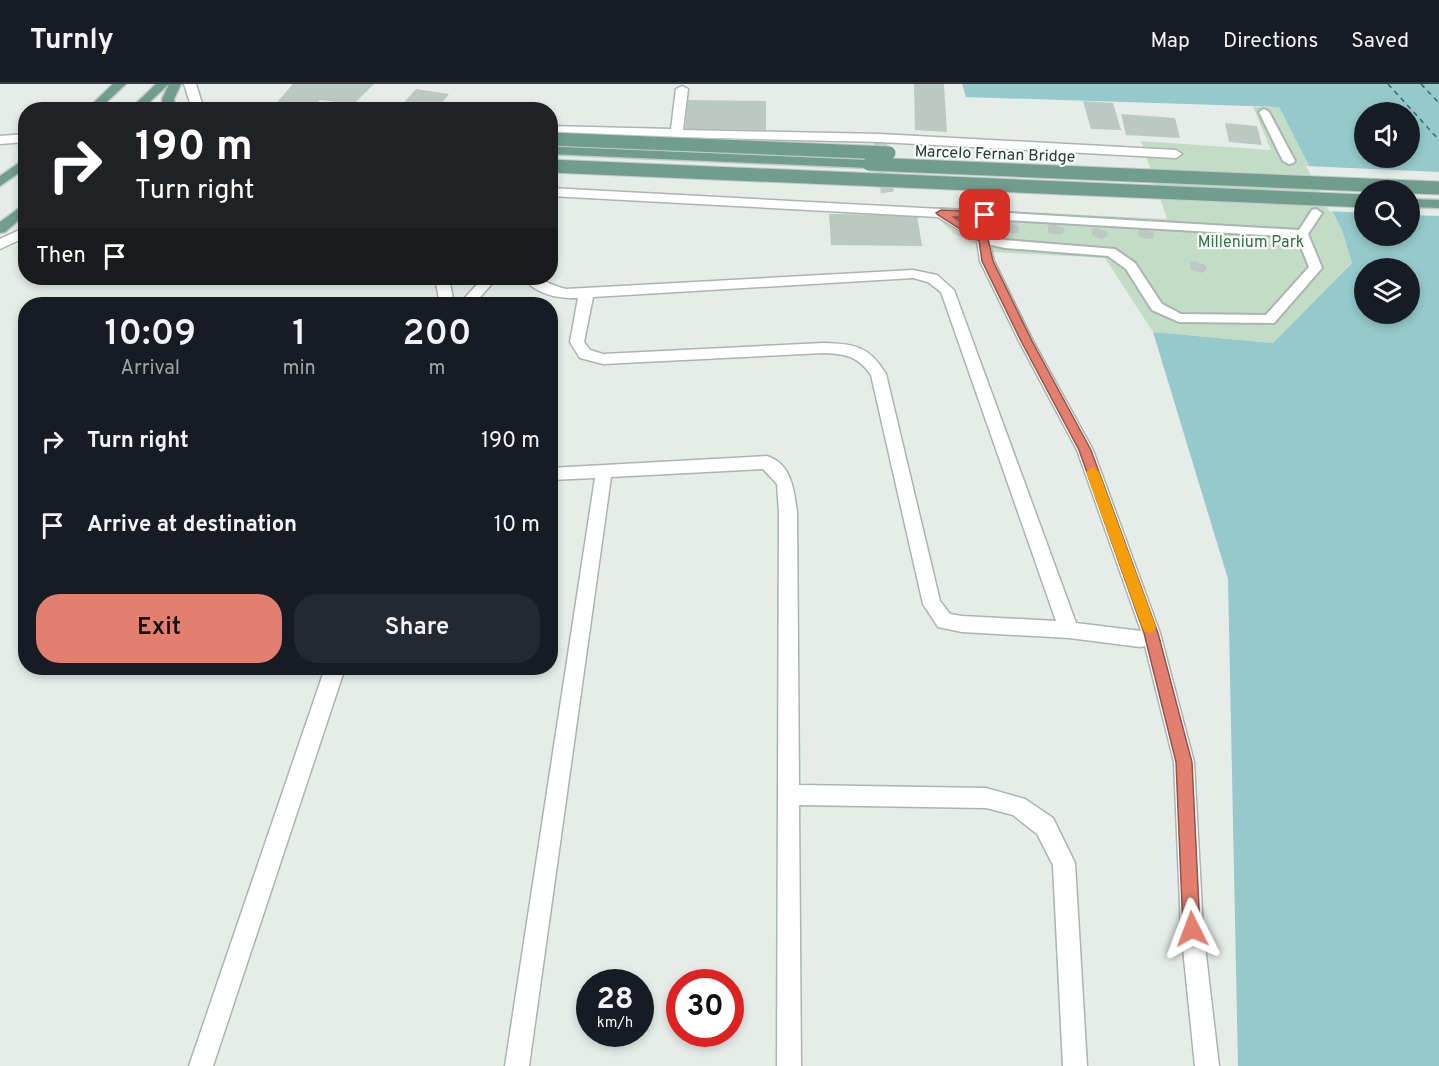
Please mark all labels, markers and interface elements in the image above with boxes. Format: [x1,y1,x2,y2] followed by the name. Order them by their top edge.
[30,23,114,59] text: Turnly
[1150,28,1190,55] text: Map
[1223,28,1318,55] text: Directions
[1351,28,1409,55] text: Saved
[1354,102,1420,324] map controls
[1354,102,1420,168] button: sound
[135,122,253,175] text: 190 m
[36,126,114,204] icon: right
[914,142,1076,168] street label: Marcelo Fernan Bridge
[135,174,254,208] text: Turn right
[1354,180,1420,246] button: search
[959,189,1010,240] pin
[968,198,1001,231] icon: arrive
[1198,233,1304,253] park label: Millenium Park
[98,240,131,273] icon: arrive
[36,243,86,270] text: Then
[1354,258,1420,324] button: layers
[105,312,196,358] text: 10:09
[292,312,306,358] text: 1
[402,312,471,358] text: 200
[120,356,180,382] text: Arrival
[283,356,316,382] text: min
[428,356,445,382] text: m
[36,425,69,458] icon: right
[87,428,189,455] text: Turn right
[481,428,540,455] text: 190 m
[36,509,69,542] icon: arrive
[87,512,297,539] text: Arrive at destination
[494,512,540,539] text: 10 m
[36,594,282,663] button: Exit
[294,594,540,663] button: Share
[1160,897,1224,961] position arrow
[666,969,744,1047] speed limit sign: 30
[596,982,634,1019] text: 28
[597,1014,633,1033] text: km/h

